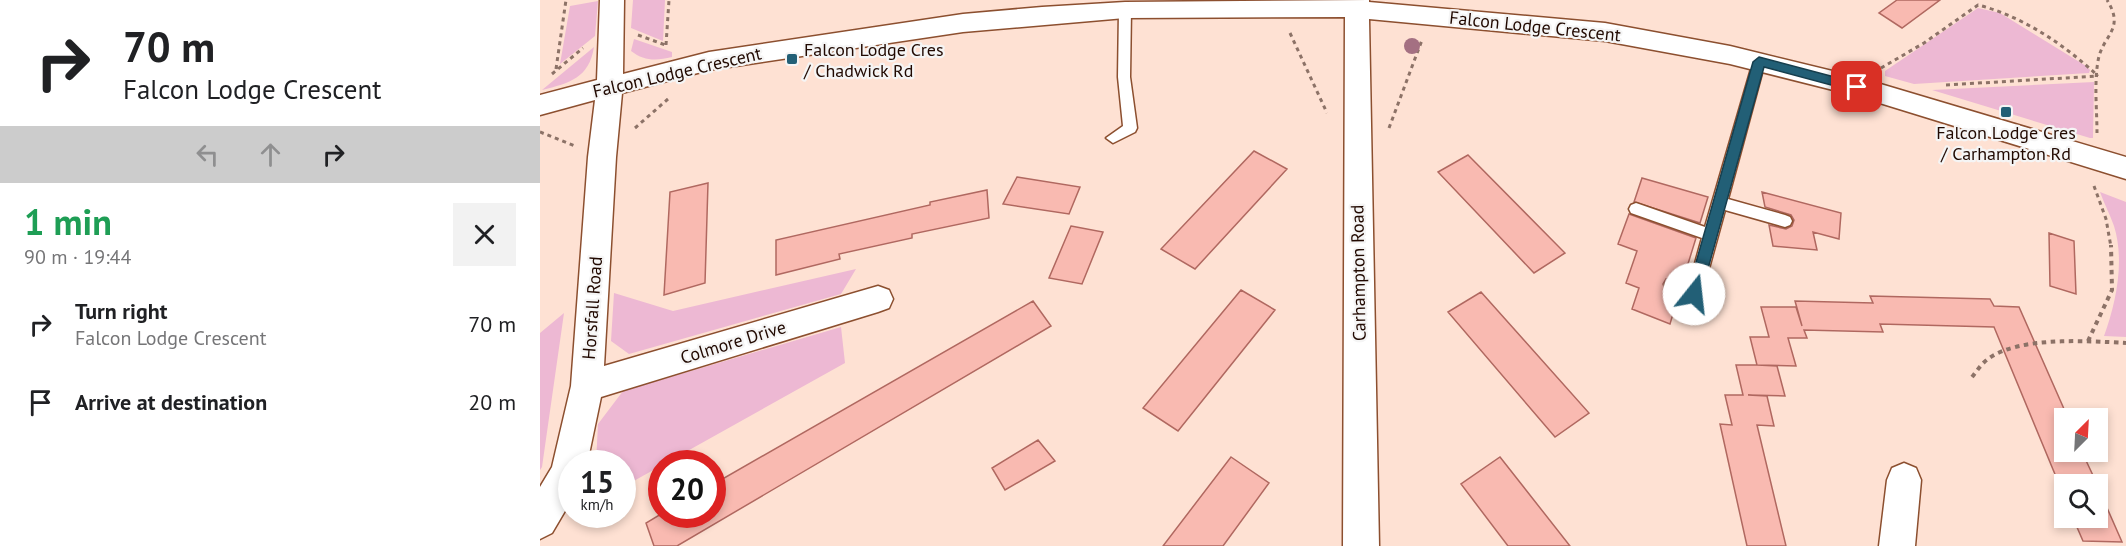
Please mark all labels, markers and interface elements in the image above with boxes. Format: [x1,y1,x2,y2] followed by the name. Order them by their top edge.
[1448,6,1622,46] street label: Falcon Lodge Crescent
[123,19,215,74] text: 70 m
[24,24,102,102] icon: right
[803,38,944,82] place label: Falcon Lodge Cres / Chadwick Rd
[590,41,764,103] street label: Falcon Lodge Crescent
[785,52,799,66] marker: Falcon Lodge Cres / Chadwick Rd
[1831,61,1882,112] pin
[1840,70,1873,103] icon: arrive
[123,72,381,106] text: Falcon Lodge Crescent
[1999,105,2013,119] marker: Falcon Lodge Cres / Carhampton Rd
[1936,121,2076,165] place label: Falcon Lodge Cres / Carhampton Rd
[191,138,224,171] icon: left
[254,138,287,171] icon: ahead
[317,138,350,171] icon: right
[24,198,112,245] text: 1 min
[453,203,516,266] button: close
[1345,205,1371,341] street label: Carhampton Road
[24,244,131,270] text: 90 m · 19:44
[577,256,607,360] street label: Horsfall Road
[1662,262,1726,326] position arrow
[75,297,167,325] text: Turn right
[24,308,57,341] icon: right
[468,310,516,338] text: 70 m
[677,315,789,369] street label: Colmore Drive
[75,325,266,351] text: Falcon Lodge Crescent
[24,386,57,419] icon: arrive
[75,388,267,416] text: Arrive at destination
[468,388,516,416] text: 20 m
[2054,408,2108,462] north arrow
[2054,408,2108,528] map controls
[648,450,726,528] speed limit sign: 20
[580,462,614,501] text: 15
[2054,474,2108,528] button: search
[581,495,613,514] text: km/h

